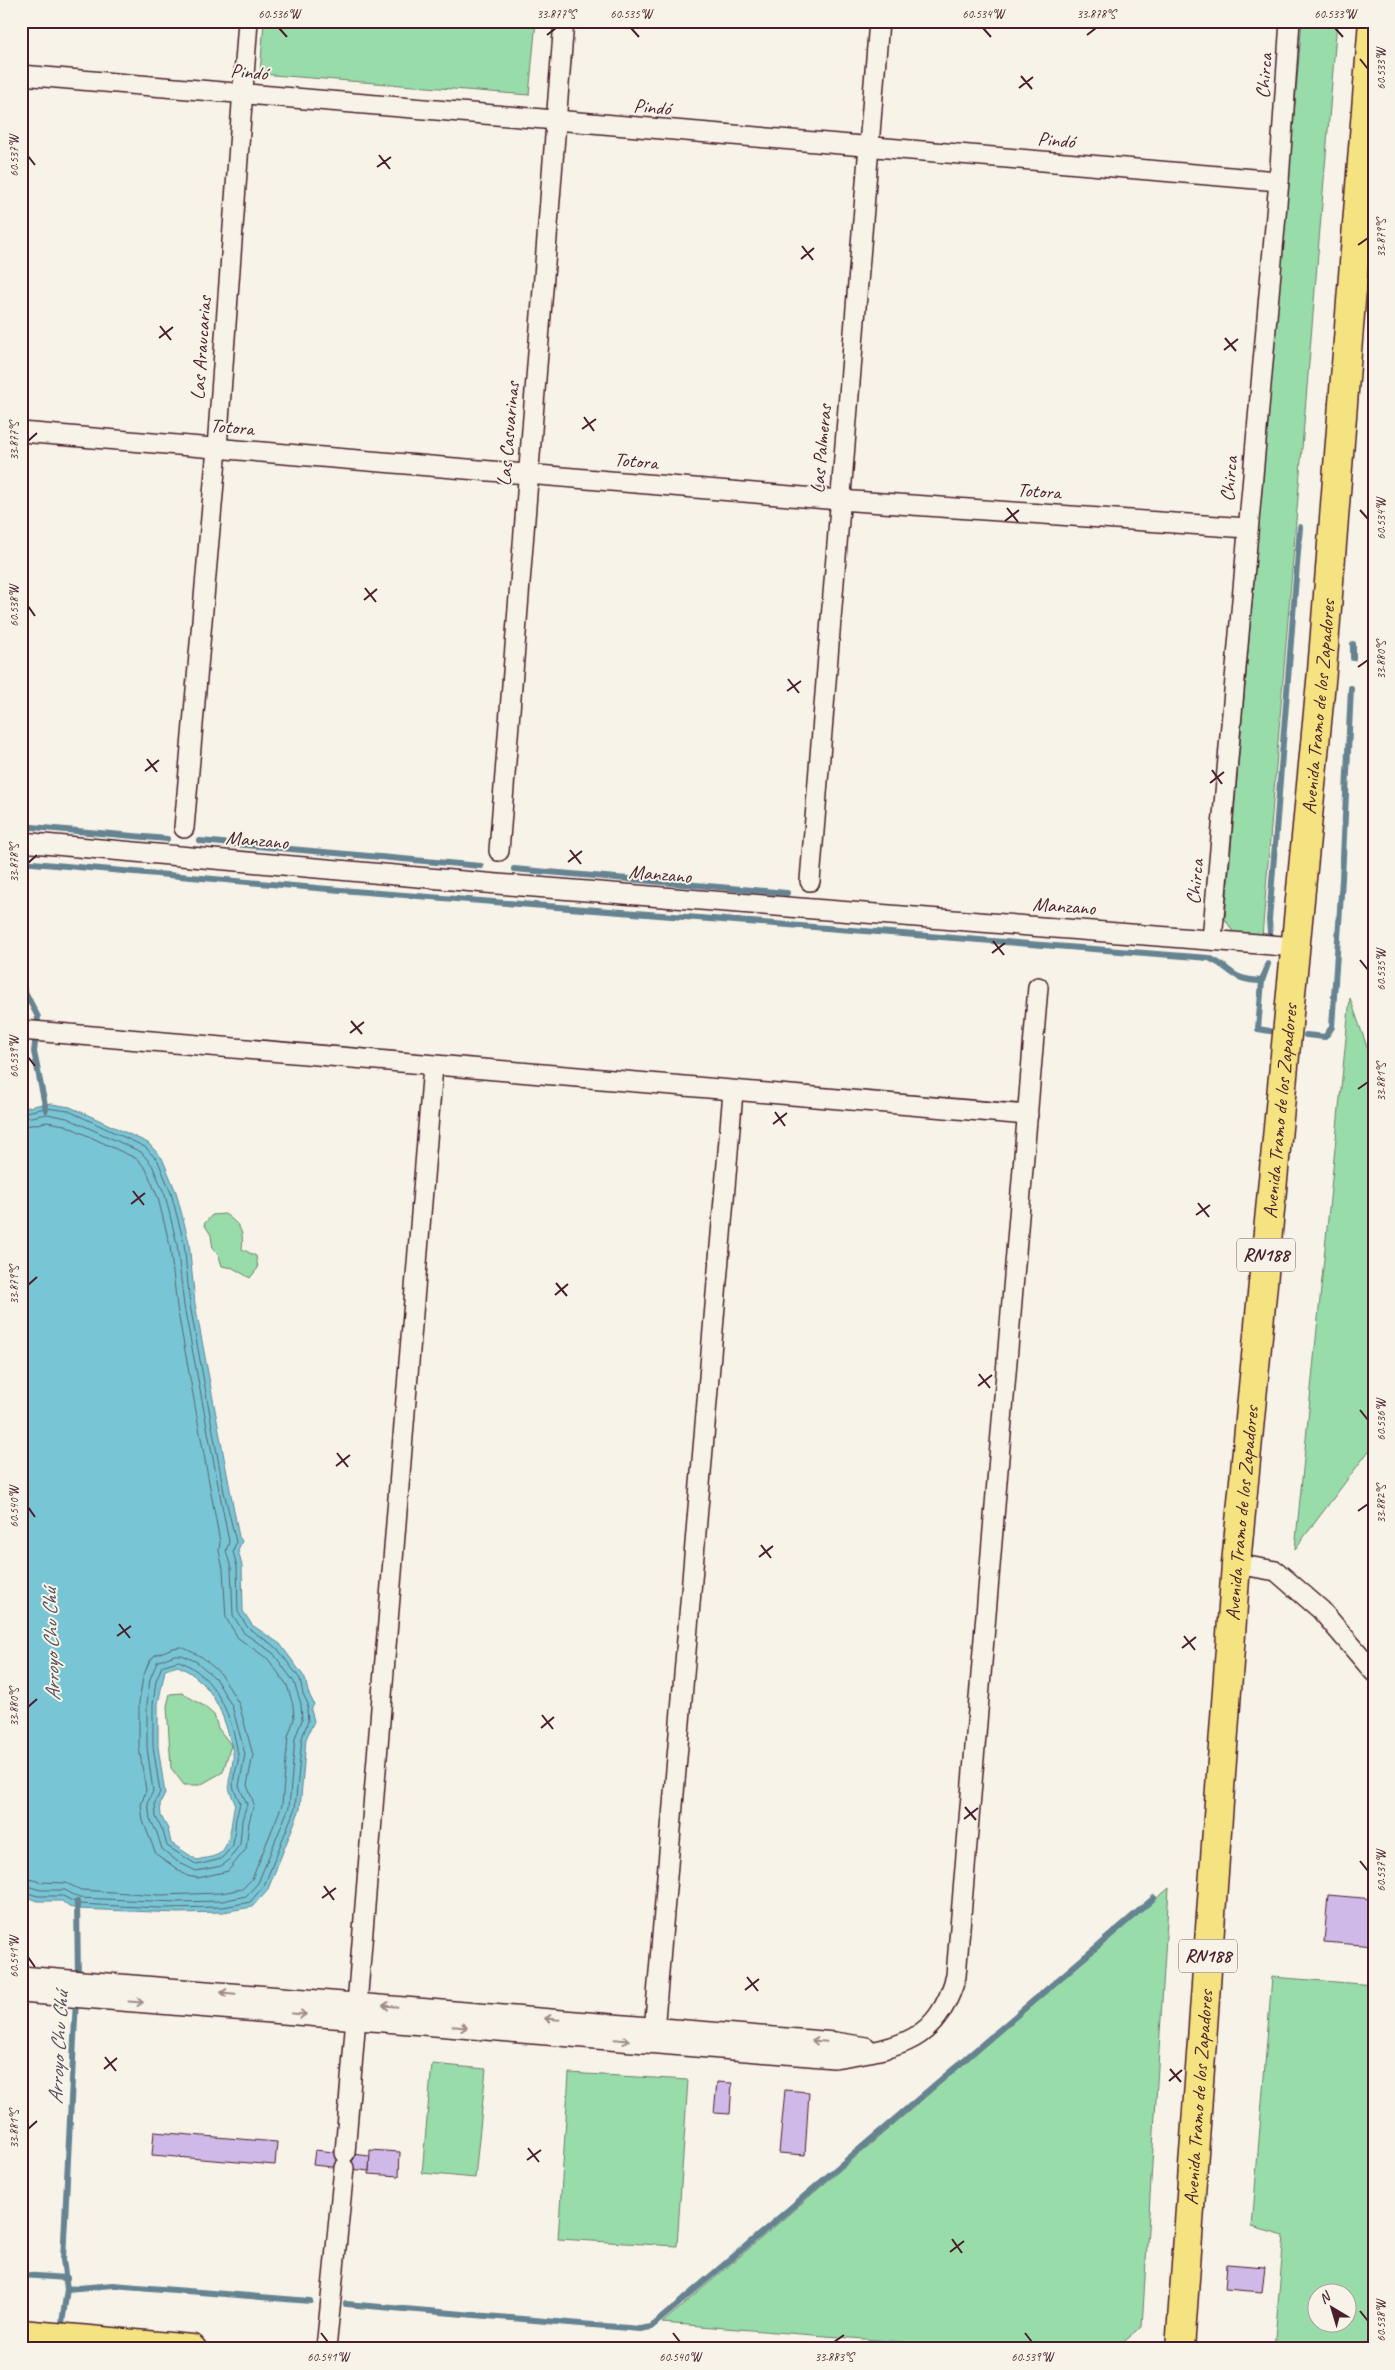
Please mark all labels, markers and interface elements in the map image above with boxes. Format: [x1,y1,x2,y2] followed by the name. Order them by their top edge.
[258,6,302,22] text: 60.536°W
[537,6,577,22] text: 33.877°S
[610,6,654,22] text: 60.535°W
[962,6,1006,22] text: 60.534°W
[1077,6,1117,22] text: 33.878°S
[1314,6,1358,22] text: 60.533°W
[1373,46,1389,90] text: 60.533°W
[1250,51,1278,99] street label: Chirca
[229,58,272,86] street label: Pindó
[632,93,675,121] street label: Pindó
[1036,126,1079,154] street label: Pindó
[6,133,22,177] text: 60.537°W
[1373,217,1389,257] text: 33.879°S
[185,293,217,401] street label: Las Araucarias
[491,379,525,487] street label: Las Casuarinas
[805,401,838,494] street label: Las Palmeras
[209,413,257,442] street label: Totora
[6,420,22,460] text: 33.877°S
[613,447,661,476] street label: Totora
[1215,453,1244,503] street label: Chirca
[1016,477,1063,505] street label: Totora
[1373,496,1389,540] text: 60.534°W
[6,583,22,627] text: 60.538°W
[1296,597,1340,815] street label: Avenida Tramo de los Zapadores
[1373,639,1389,679] text: 33.880°S
[225,825,290,855] street label: Manzano
[6,842,22,882] text: 33.878°S
[1181,856,1210,906] street label: Chirca
[628,859,693,889] street label: Manzano
[1032,891,1097,921] street label: Manzano
[1373,947,1389,991] text: 60.535°W
[1257,1001,1303,1219] street label: Avenida Tramo de los Zapadores
[6,1034,22,1078] text: 60.539°W
[1373,1061,1389,1101] text: 33.881°S
[1237,1238,1295,1272] road number: RN188
[6,1264,22,1304] text: 33.879°S
[1373,1397,1389,1441] text: 60.536°W
[1219,1403,1264,1621] street label: Avenida Tramo de los Zapadores
[1373,1483,1389,1523] text: 33.882°S
[6,1484,22,1528] text: 60.540°W
[36,1583,66,1702] water label: Arroyo Chu Chú
[6,1686,22,1726] text: 33.880°S
[1373,1848,1389,1892] text: 60.537°W
[6,1934,22,1978] text: 60.541°W
[1179,1940,1237,1972] road number: RN188
[42,1986,74,2105] water label: Arroyo Chu Chú
[1178,1987,1218,2206] street label: Avenida Tramo de los Zapadores
[221,1988,237,1998] one-way arrow
[128,1997,144,2006] one-way arrow
[383,2002,399,2011] one-way arrow
[290,2009,306,2019] one-way arrow
[545,2014,561,2024] one-way arrow
[452,2022,468,2032] one-way arrow
[614,2036,630,2045] one-way arrow
[811,2036,827,2046] one-way arrow
[6,2108,22,2148] text: 33.881°S
[1308,2282,1358,2332] north arrow
[1316,2287,1335,2308] text: N
[1373,2298,1389,2342] text: 60.538°W
[307,2349,351,2365] text: 60.541°W
[659,2349,703,2365] text: 60.540°W
[815,2349,855,2365] text: 33.883°S
[1011,2349,1055,2365] text: 60.539°W

